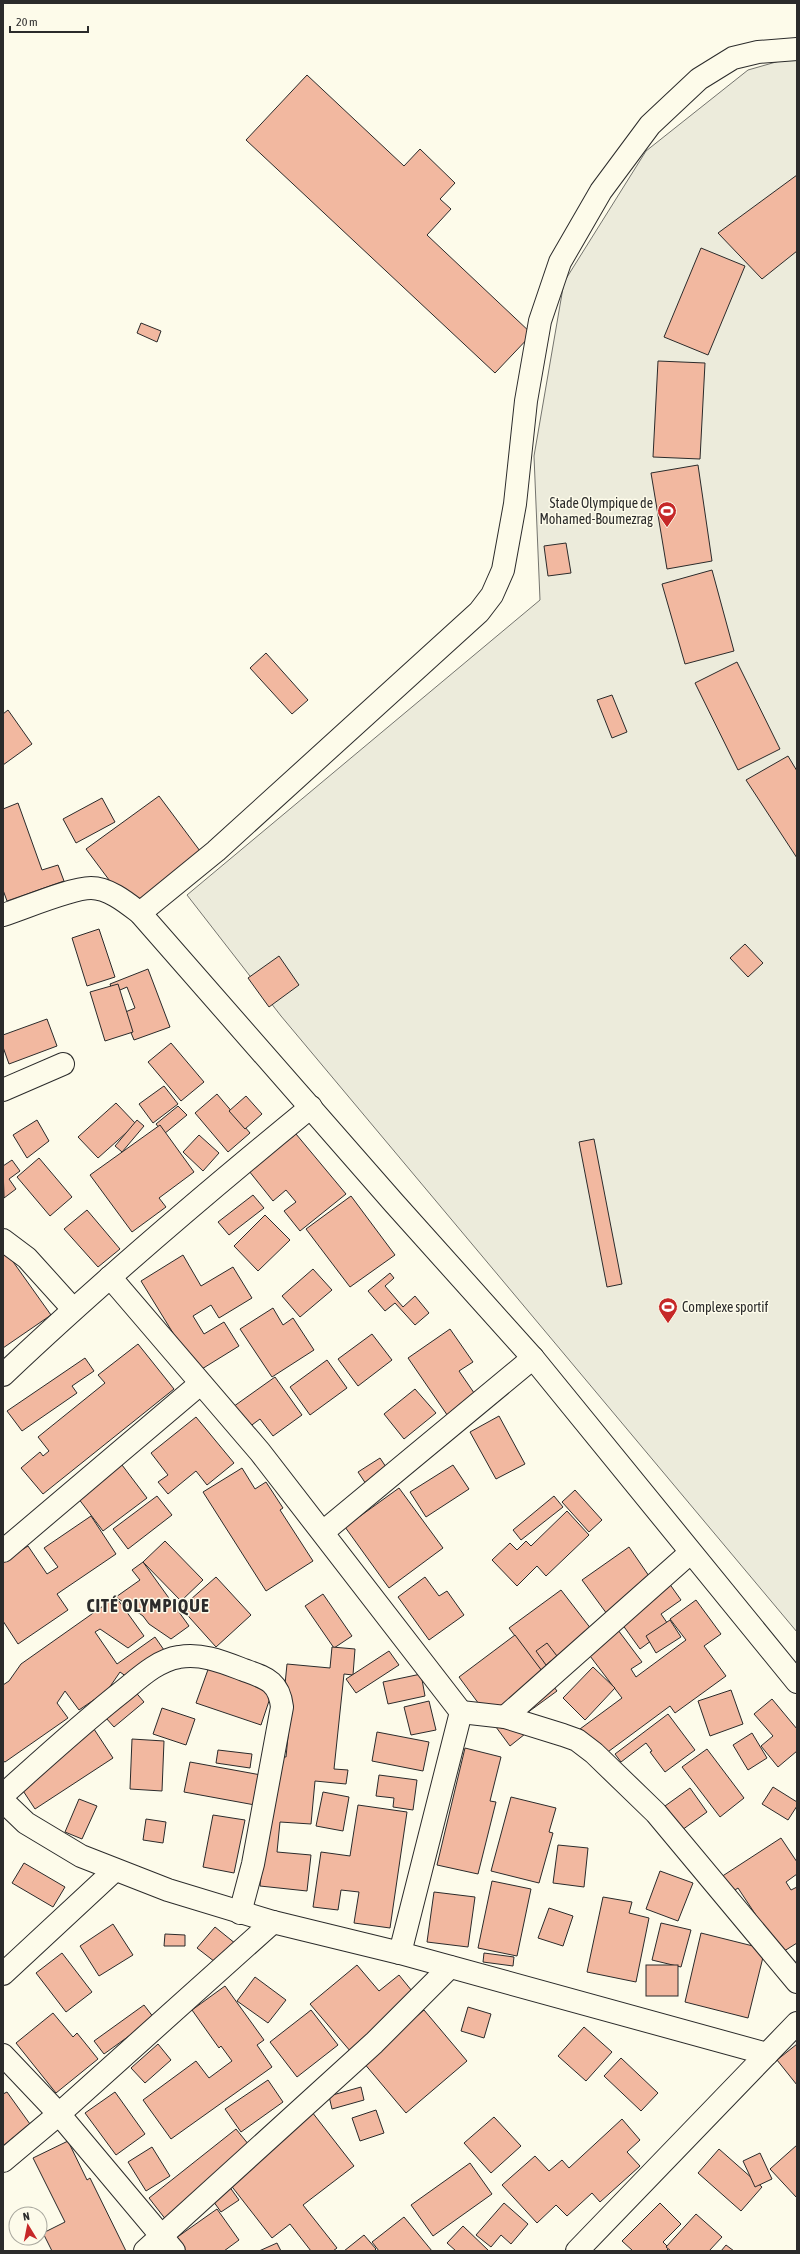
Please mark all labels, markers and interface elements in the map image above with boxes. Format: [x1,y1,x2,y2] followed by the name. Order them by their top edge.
[10,8,88,34] scale bar
[16,15,38,29] text: 20 m
[539,495,653,527] place label: Stade Olympique de Mohamed-Boumezrag
[656,500,678,528] sports icon: Stade Olympique de Mohamed-Boumezrag
[657,1296,679,1324] sports icon: Complexe sportif
[682,1299,769,1315] place label: Complexe sportif
[86,1595,210,1616] district label: CITÉ OLYMPIQUE
[8,2206,48,2246] north arrow
[22,2210,31,2223] text: N

